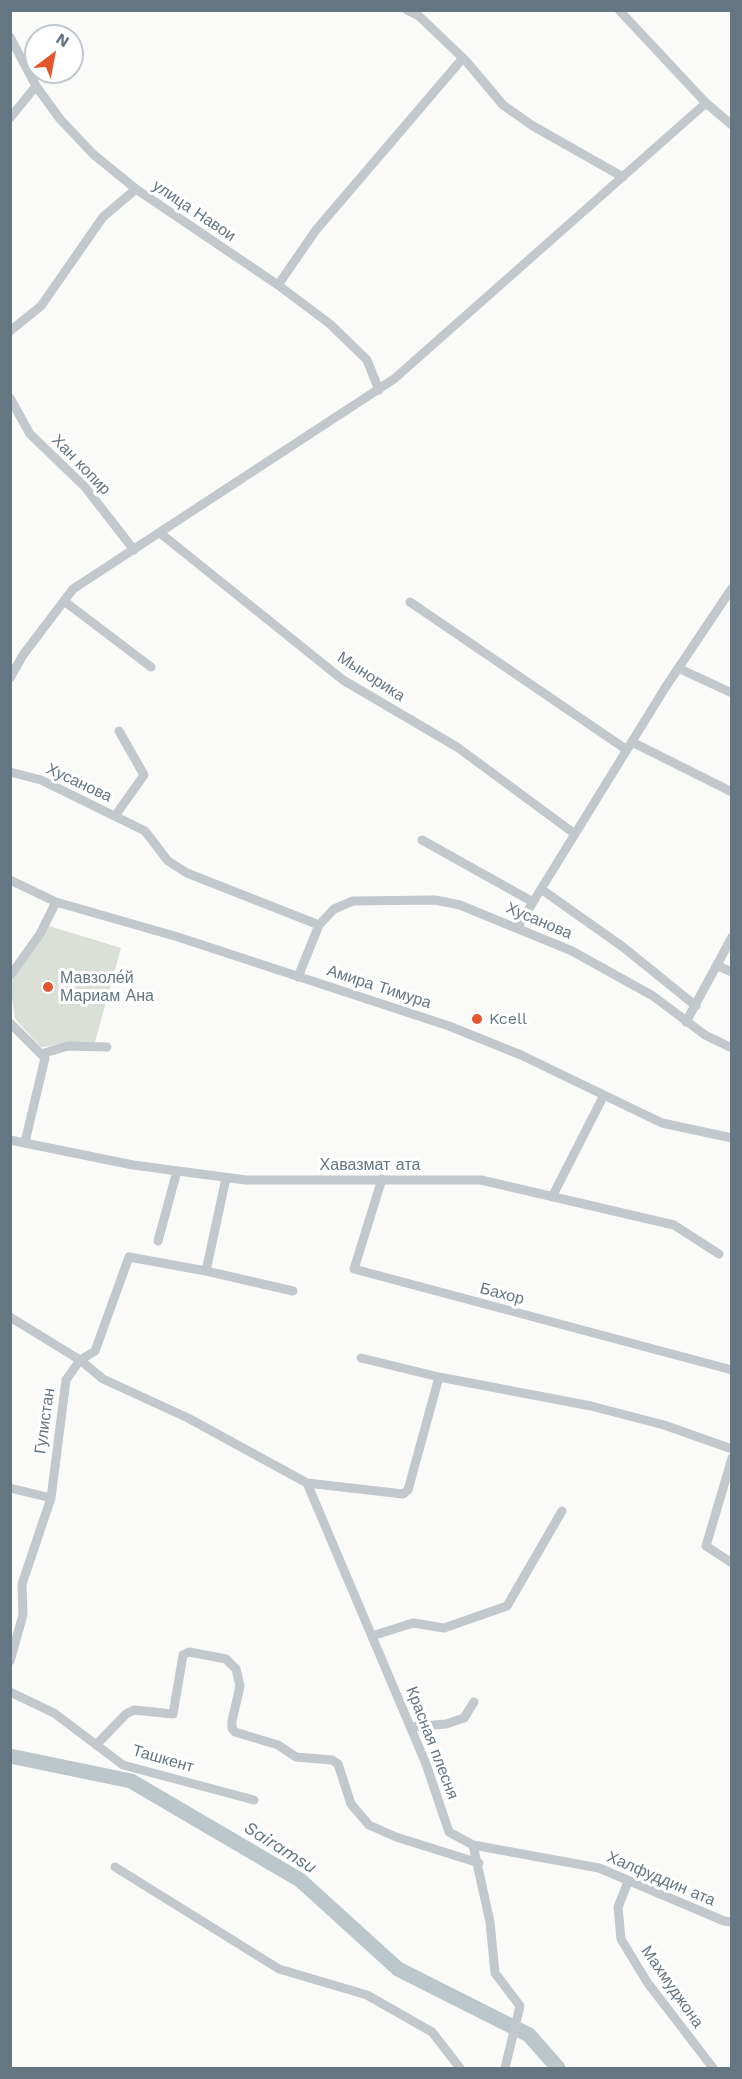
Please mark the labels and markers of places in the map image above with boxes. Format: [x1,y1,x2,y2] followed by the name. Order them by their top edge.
[60,968,154,1006] place label: Мавзоле́й Мариам Ана
[41,980,55,994] marker: Мавзоле́й Мариам Ана
[489,1009,527,1029] place label: Kcell
[470,1012,484,1026] marker: Kcell

